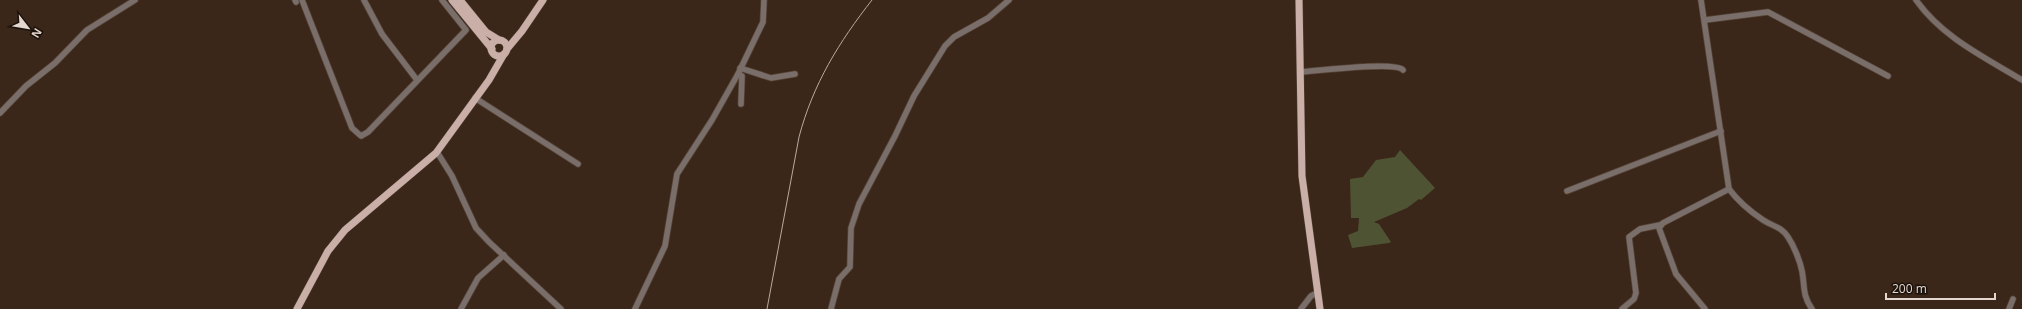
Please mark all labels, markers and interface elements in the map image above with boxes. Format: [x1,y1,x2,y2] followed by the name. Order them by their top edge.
[8,8,48,48] north arrow
[28,26,46,41] text: N
[1886,275,1995,301] scale bar
[1892,280,1927,297] text: 200 m

